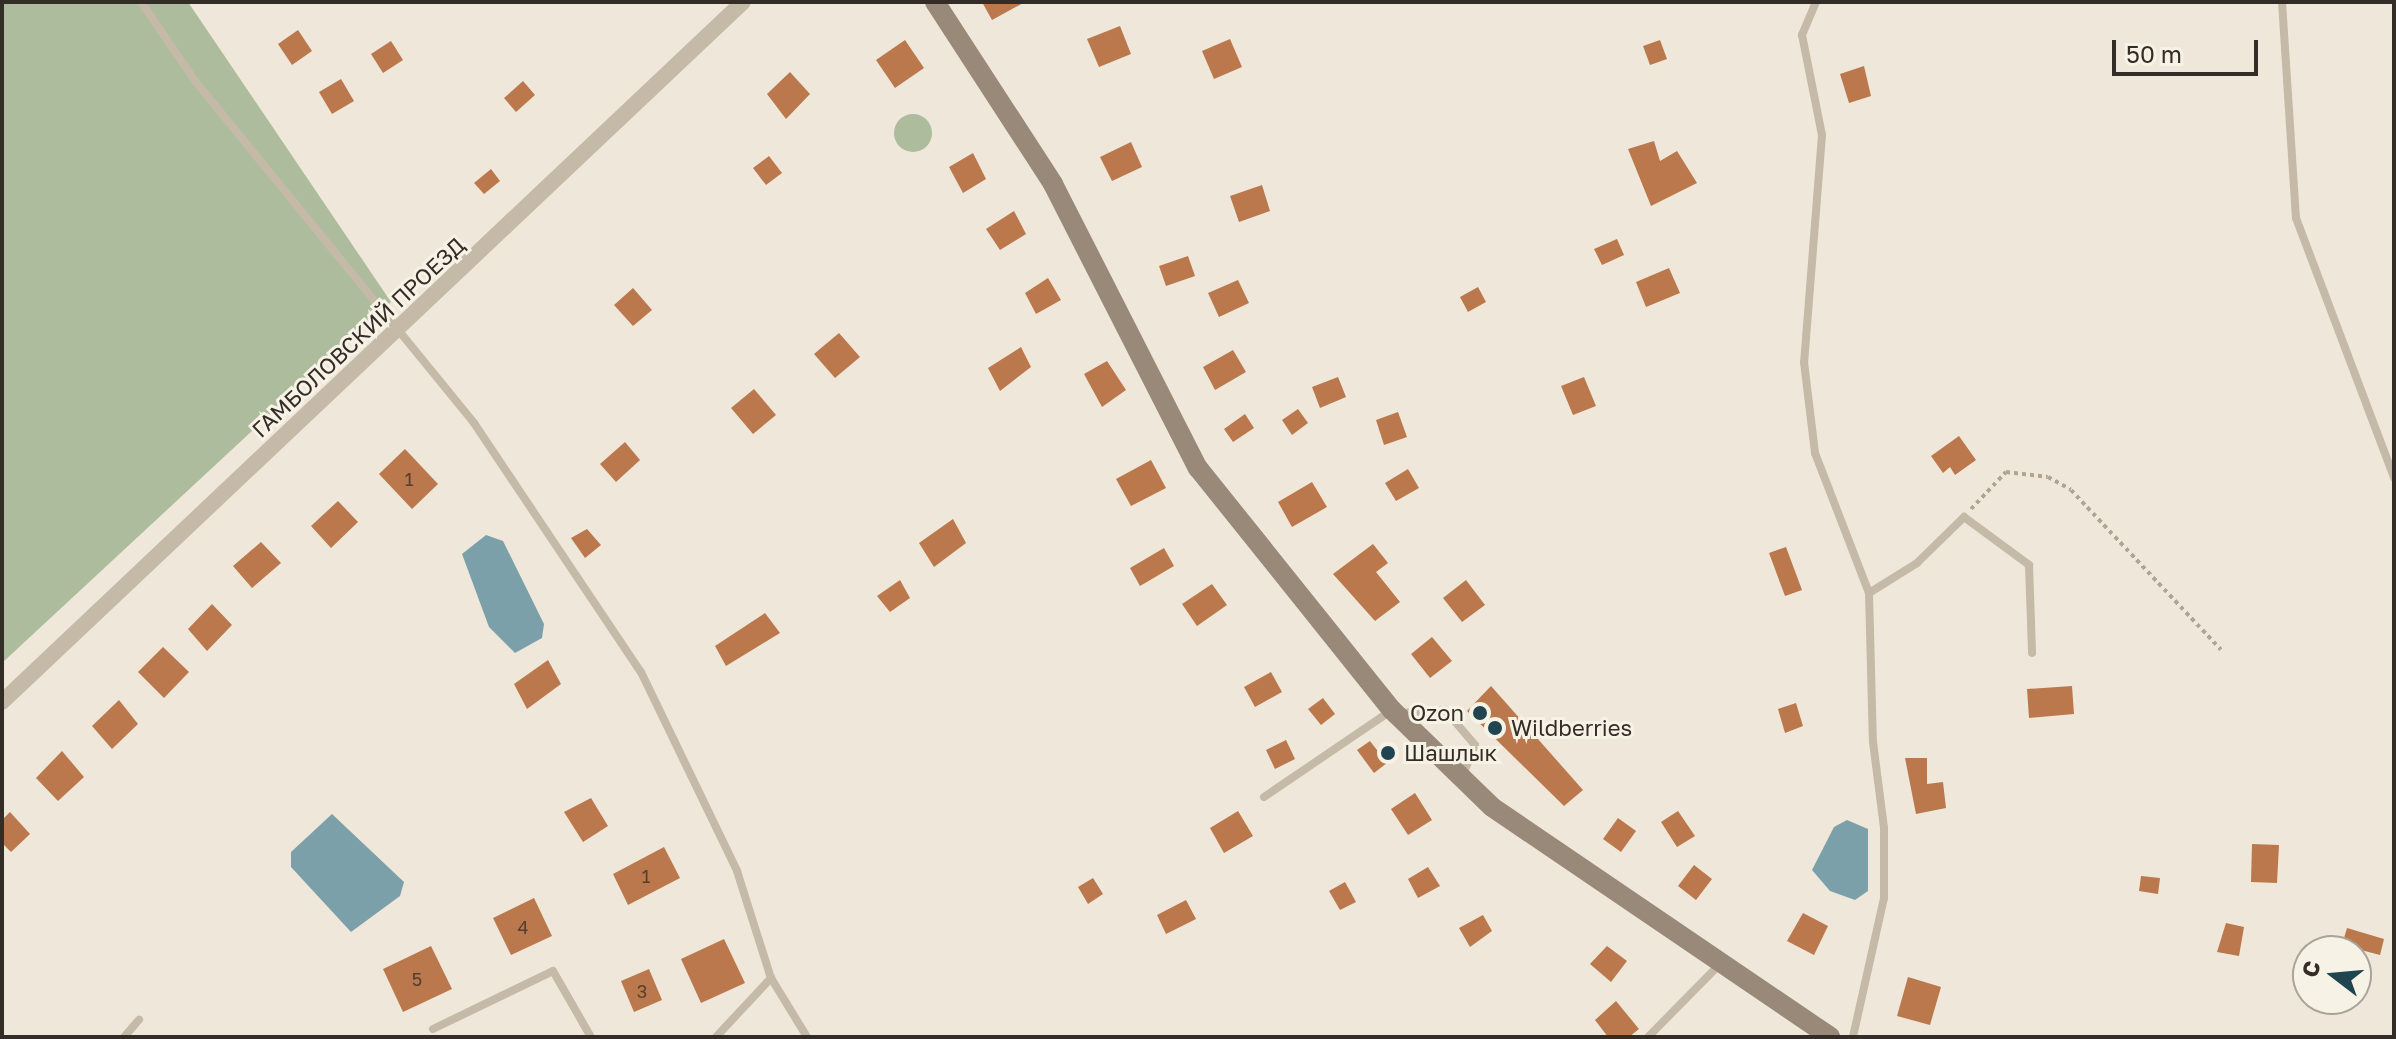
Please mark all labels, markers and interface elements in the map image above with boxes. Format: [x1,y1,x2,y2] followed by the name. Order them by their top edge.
[2116,24,2262,74] scale bar
[2126,39,2182,68] text: 50 m
[246,231,470,443] street label: ГАМБОЛОВСКИЙ ПРОЕЗД
[405,468,413,490] house number: 1
[1410,700,1464,726] place label: Ozon
[1471,704,1489,722] marker: Ozon
[1511,715,1632,741] place label: Wildberries
[1486,719,1504,737] marker: Wildberries
[1404,740,1497,766] place label: Шашлык
[1379,744,1397,762] marker: Шашлык
[642,865,650,887] house number: 1
[518,916,528,938] house number: 4
[2292,935,2372,1015] north arrow
[2295,958,2326,980] text: С
[412,968,422,990] house number: 5
[637,980,647,1002] house number: 3

